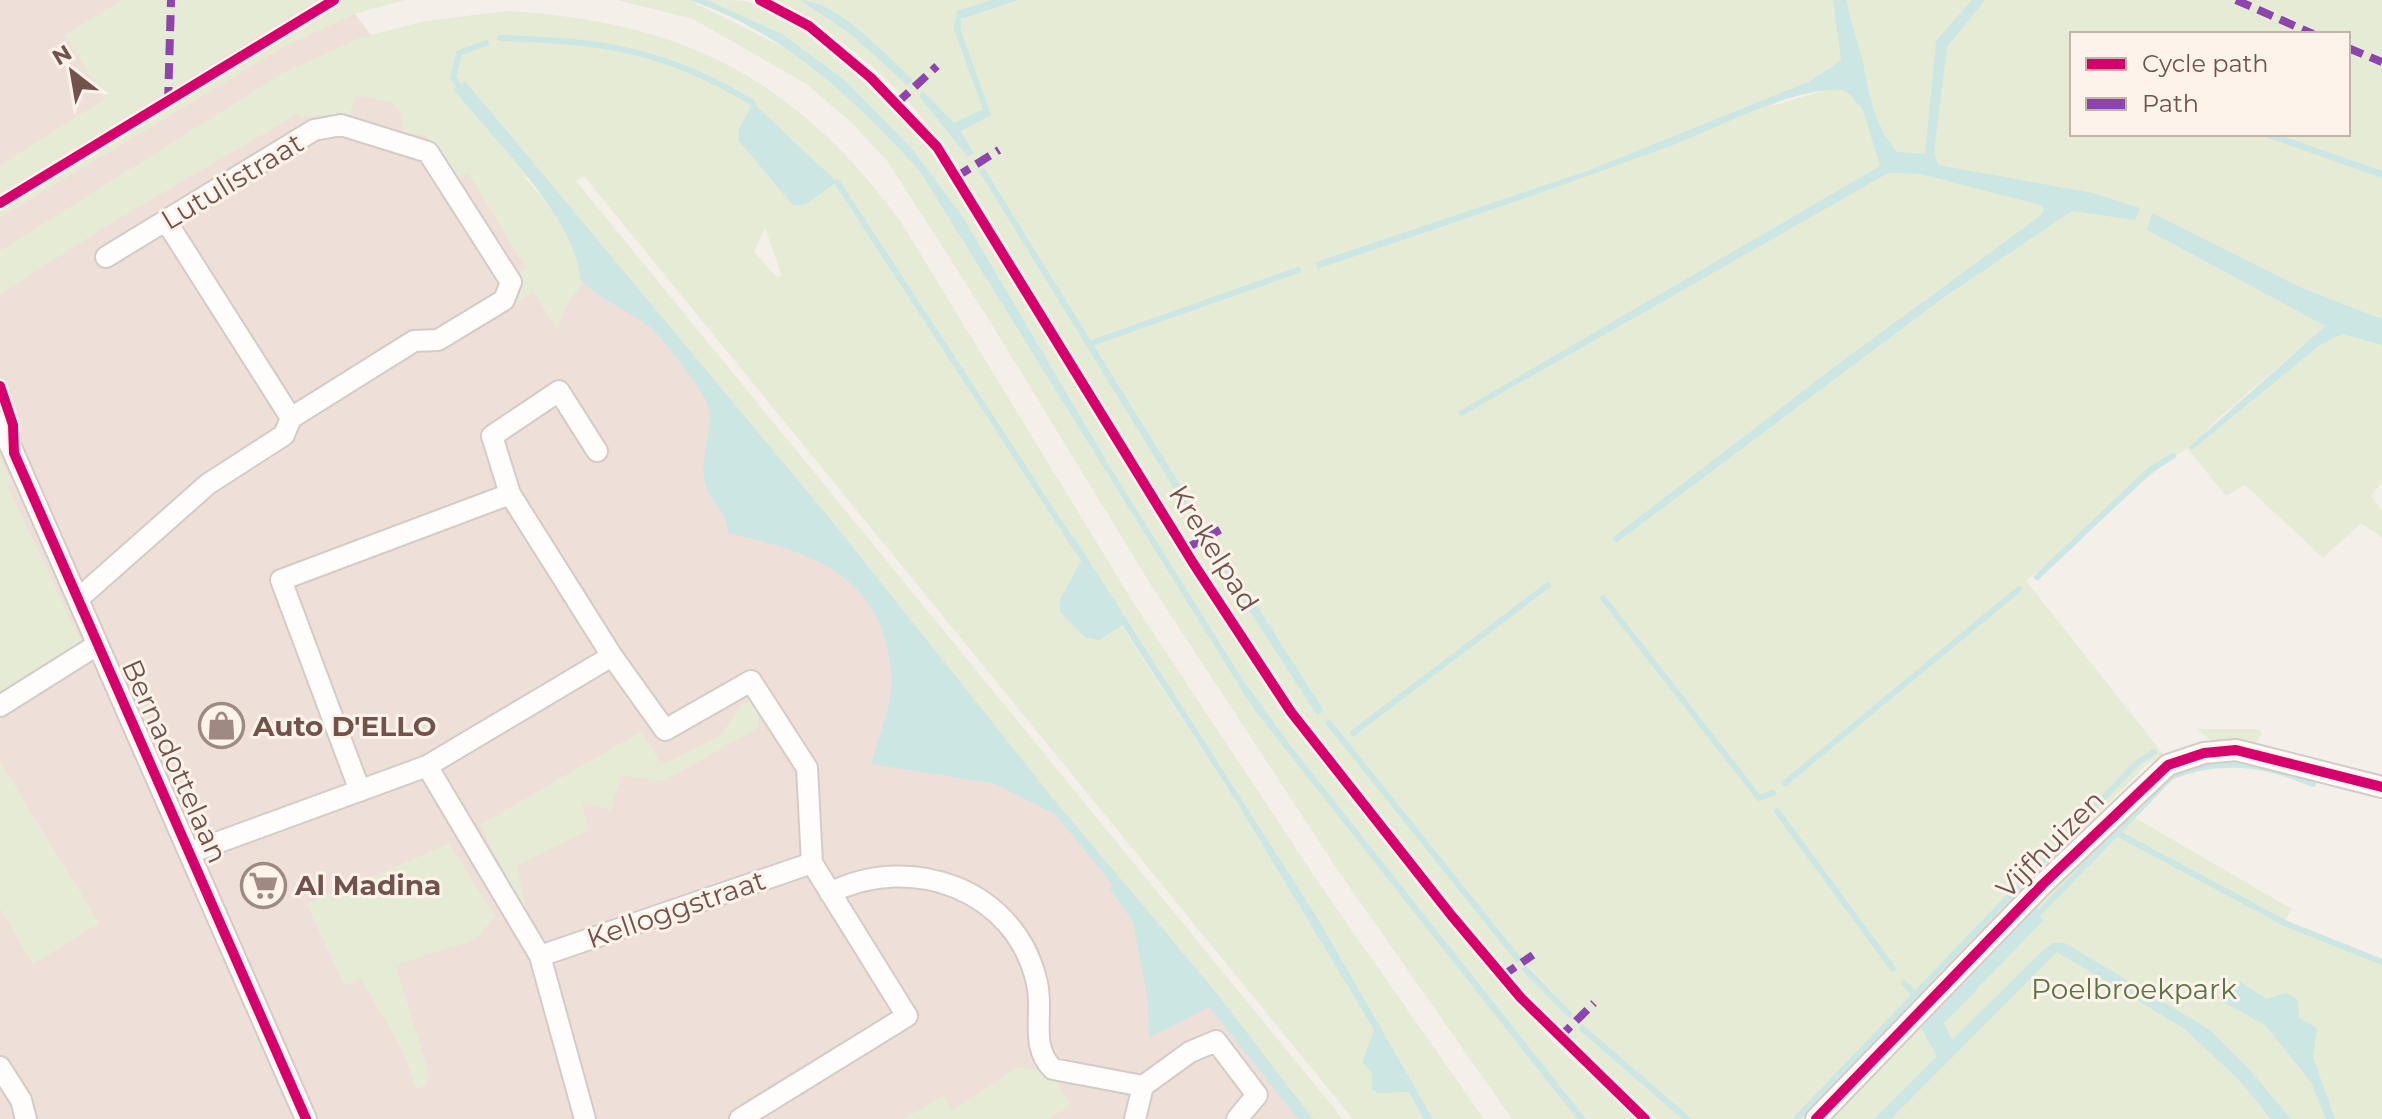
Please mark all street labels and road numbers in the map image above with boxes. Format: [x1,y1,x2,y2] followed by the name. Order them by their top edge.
[155,125,309,237] street label: Lutulistraat
[1162,479,1266,617] street label: Krekelpad
[115,654,235,868] street label: Bernadottelaan
[1989,783,2111,905] street label: Vijfhuizen
[582,863,770,955] street label: Kelloggstraat

